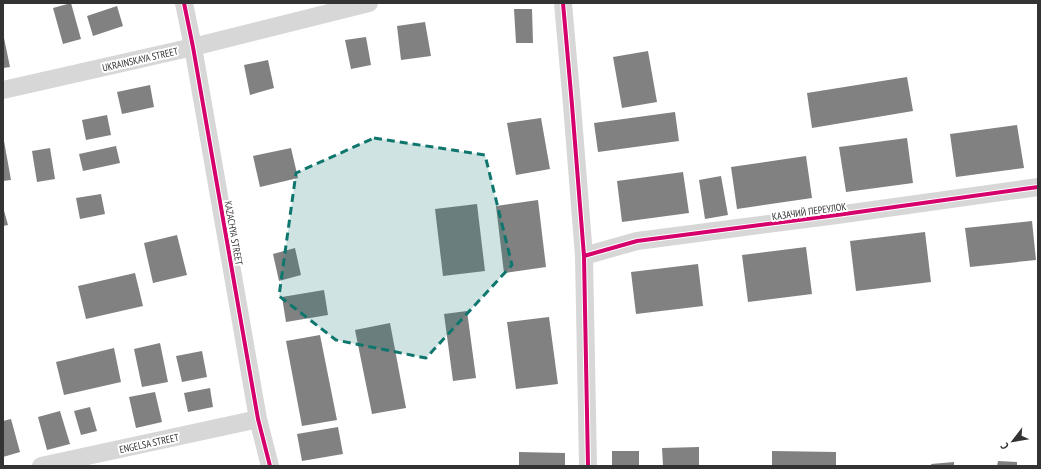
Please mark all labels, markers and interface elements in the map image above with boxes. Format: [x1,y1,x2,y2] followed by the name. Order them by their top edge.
[101,44,180,75] street label: UKRAINSKAYA STREET
[221,200,246,267] street label: KAZACHYA STREET
[771,200,847,223] street label: КАЗАЧИЙ ПЕРЕУЛОК
[993,421,1033,461] north arrow
[118,431,181,456] street label: ENGELSA STREET
[997,440,1012,452] text: С

